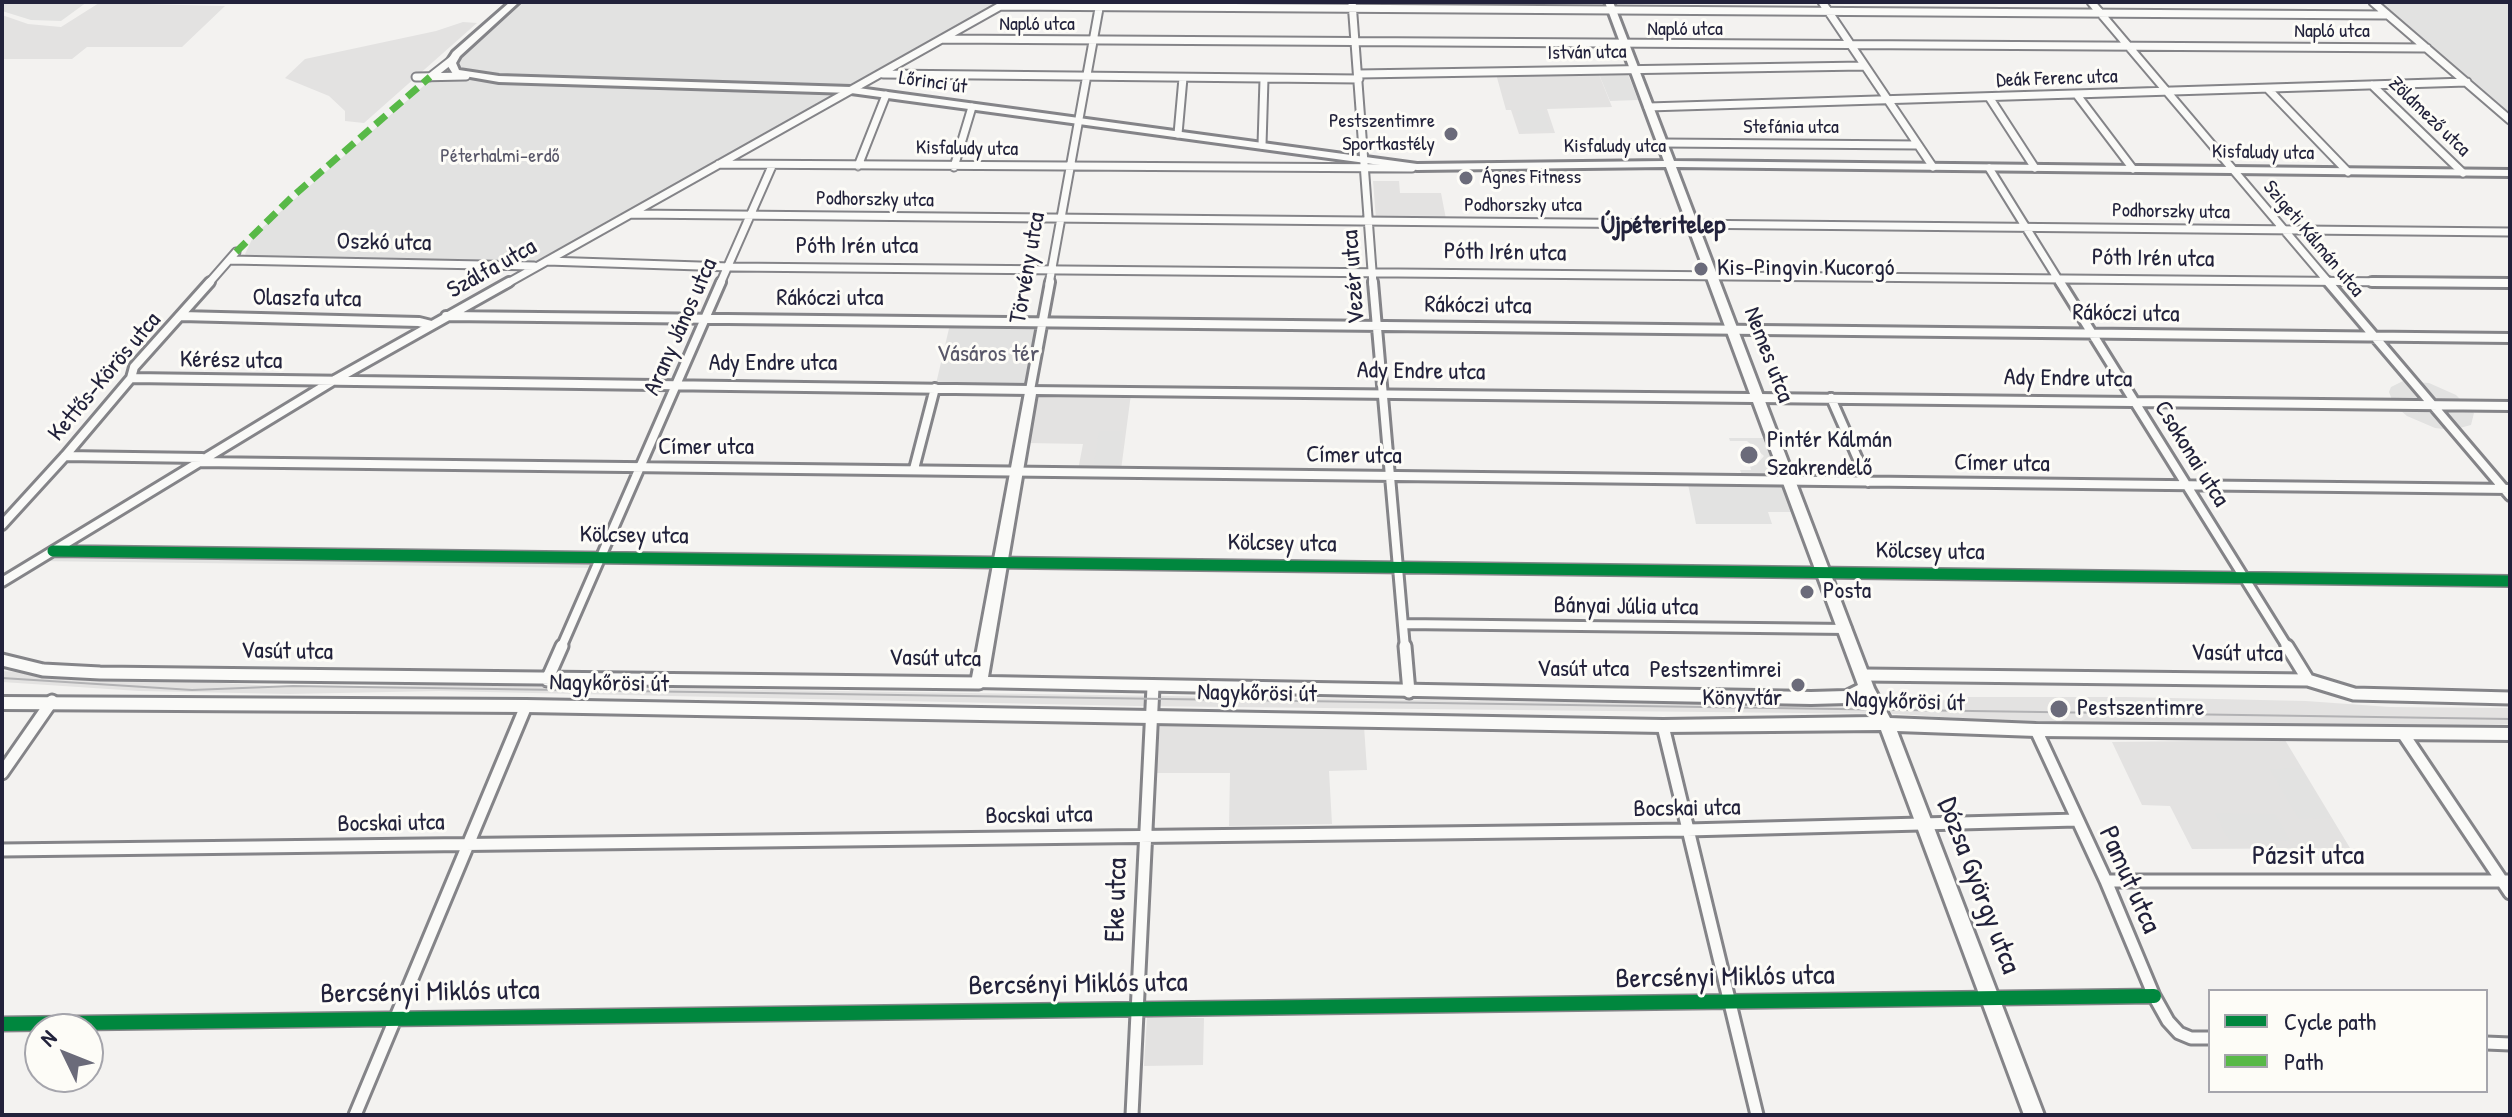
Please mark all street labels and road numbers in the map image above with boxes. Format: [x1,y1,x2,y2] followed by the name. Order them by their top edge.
[999,13,1075,37] street label: Napló utca
[1647,18,1723,42] street label: Napló utca
[2294,20,2370,44] street label: Napló utca
[1547,40,1627,66] street label: István utca
[1996,65,2118,93] street label: Deák Ferenc utca
[897,66,969,100] street label: Lőrinci út
[2383,72,2475,162] street label: Zöldmező utca
[1743,116,1839,140] street label: Stefánia utca
[1564,135,1666,159] street label: Kisfaludy utca
[916,136,1018,162] street label: Kisfaludy utca
[2212,140,2314,166] street label: Kisfaludy utca
[2257,176,2369,302] street label: Szigeti Kálmán utca
[816,187,934,213] street label: Podhorszky utca
[1464,194,1582,218] street label: Podhorszky utca
[2112,199,2230,225] street label: Podhorszky utca
[1004,210,1052,326] street label: Törvény utca
[336,228,432,258] street label: Oszkó utca
[1336,229,1372,325] street label: Vezér utca
[443,233,541,305] street label: Szálfa utca
[796,233,918,261] street label: Póth Irén utca
[1444,238,1566,268] street label: Póth Irén utca
[2092,244,2214,274] street label: Póth Irén utca
[638,254,724,400] street label: Arany János utca
[252,284,362,314] street label: Olaszfa utca
[777,285,883,313] street label: Rákóczi utca
[1424,291,1532,321] street label: Rákóczi utca
[2072,299,2180,329] street label: Rákóczi utca
[1737,303,1799,407] street label: Nemes utca
[43,307,167,447] street label: Kettős-Körös utca
[180,346,282,376] street label: Kérész utca
[709,350,837,378] street label: Ady Endre utca
[1357,356,1485,388] street label: Ady Endre utca
[2004,363,2132,395] street label: Ady Endre utca
[2147,396,2235,512] street label: Csokonai utca
[658,434,754,462] street label: Címer utca
[1306,441,1402,471] street label: Címer utca
[1954,449,2050,479] street label: Címer utca
[579,521,689,551] street label: Kölcsey utca
[1227,529,1337,559] street label: Kölcsey utca
[1875,537,1985,567] street label: Kölcsey utca
[1553,591,1699,623] street label: Bányai Júlia utca
[241,637,333,667] street label: Vasút utca
[2191,639,2283,669] street label: Vasút utca
[889,644,981,674] street label: Vasút utca
[1537,656,1629,684] street label: Vasút utca
[549,669,669,699] street label: Nagykőrösi út
[1197,679,1317,709] street label: Nagykőrösi út
[1845,686,1965,718] street label: Nagykőrösi út
[1929,793,2027,979] street label: Dózsa György utca
[1633,794,1741,824] street label: Bocskai utca
[985,801,1093,831] street label: Bocskai utca
[337,809,445,839] street label: Bocskai utca
[2091,821,2167,939] street label: Pamut utca
[2252,840,2364,874] street label: Pázsit utca
[1099,857,1135,943] street label: Eke utca
[1615,959,1835,997] street label: Bercsényi Miklós utca
[968,966,1188,1004] street label: Bercsényi Miklós utca
[320,974,540,1012] street label: Bercsényi Miklós utca

